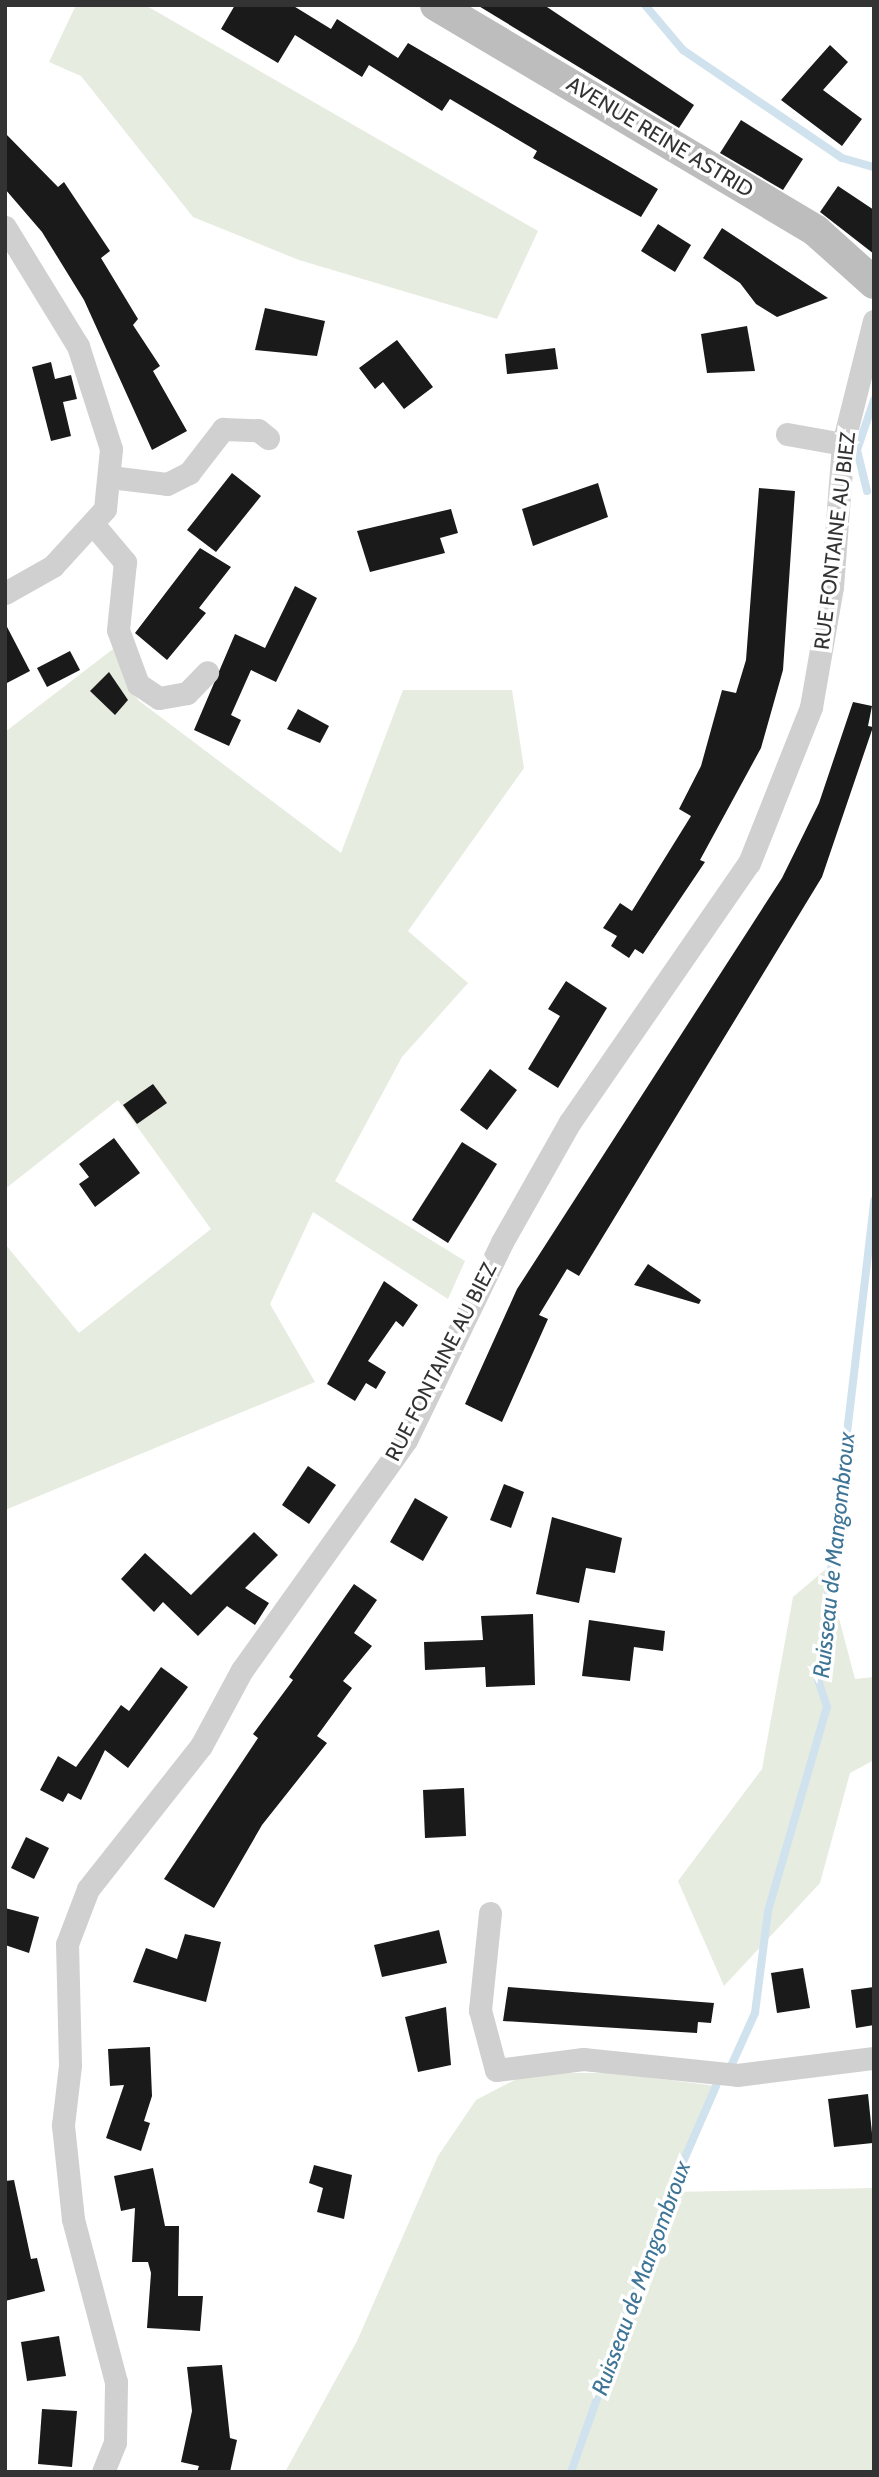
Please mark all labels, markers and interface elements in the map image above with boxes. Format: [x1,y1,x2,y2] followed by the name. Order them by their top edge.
[562,71,758,203] street label: AVENUE REINE ASTRID
[809,431,861,651] street label: RUE FONTAINE AU BIEZ
[380,1259,502,1465] street label: RUE FONTAINE AU BIEZ
[807,1431,861,1679] water label: Ruisseau de Mangombroux
[586,2157,696,2399] water label: Ruisseau de Mangombroux

